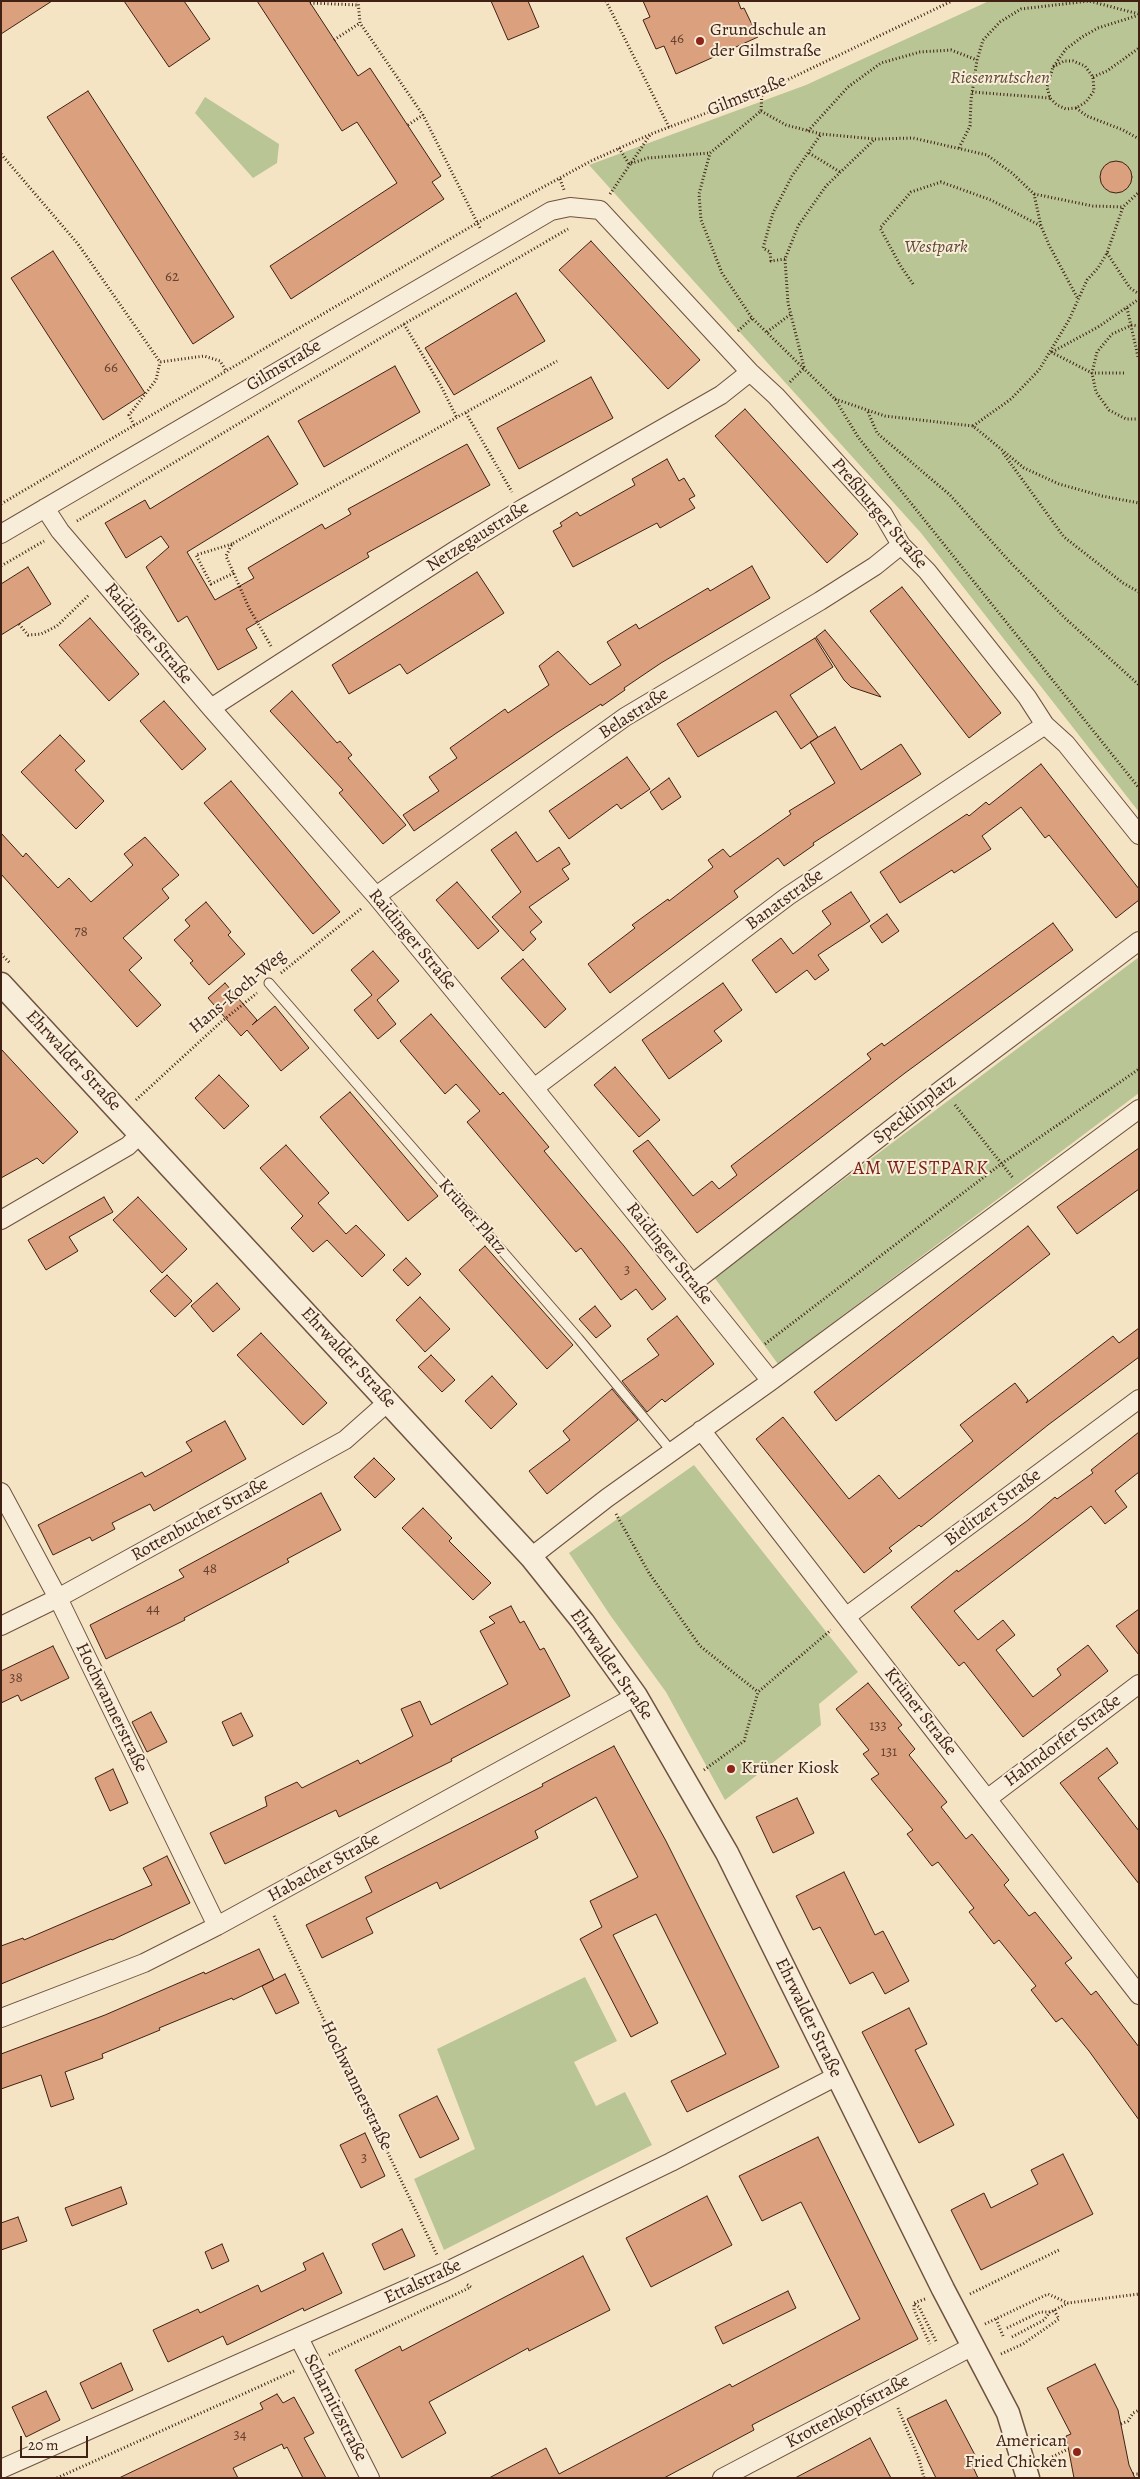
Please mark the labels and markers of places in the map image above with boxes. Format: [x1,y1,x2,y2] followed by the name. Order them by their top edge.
[710,20,826,62] place label: Grundschule an der Gilmstraße
[694,35,706,47] marker: Grundschule an der Gilmstraße
[741,1758,839,1780] place label: Krüner Kiosk
[725,1763,737,1775] marker: Krüner Kiosk
[965,2431,1067,2474] place label: American Fried Chicken
[1071,2446,1083,2458] marker: American Fried Chicken

